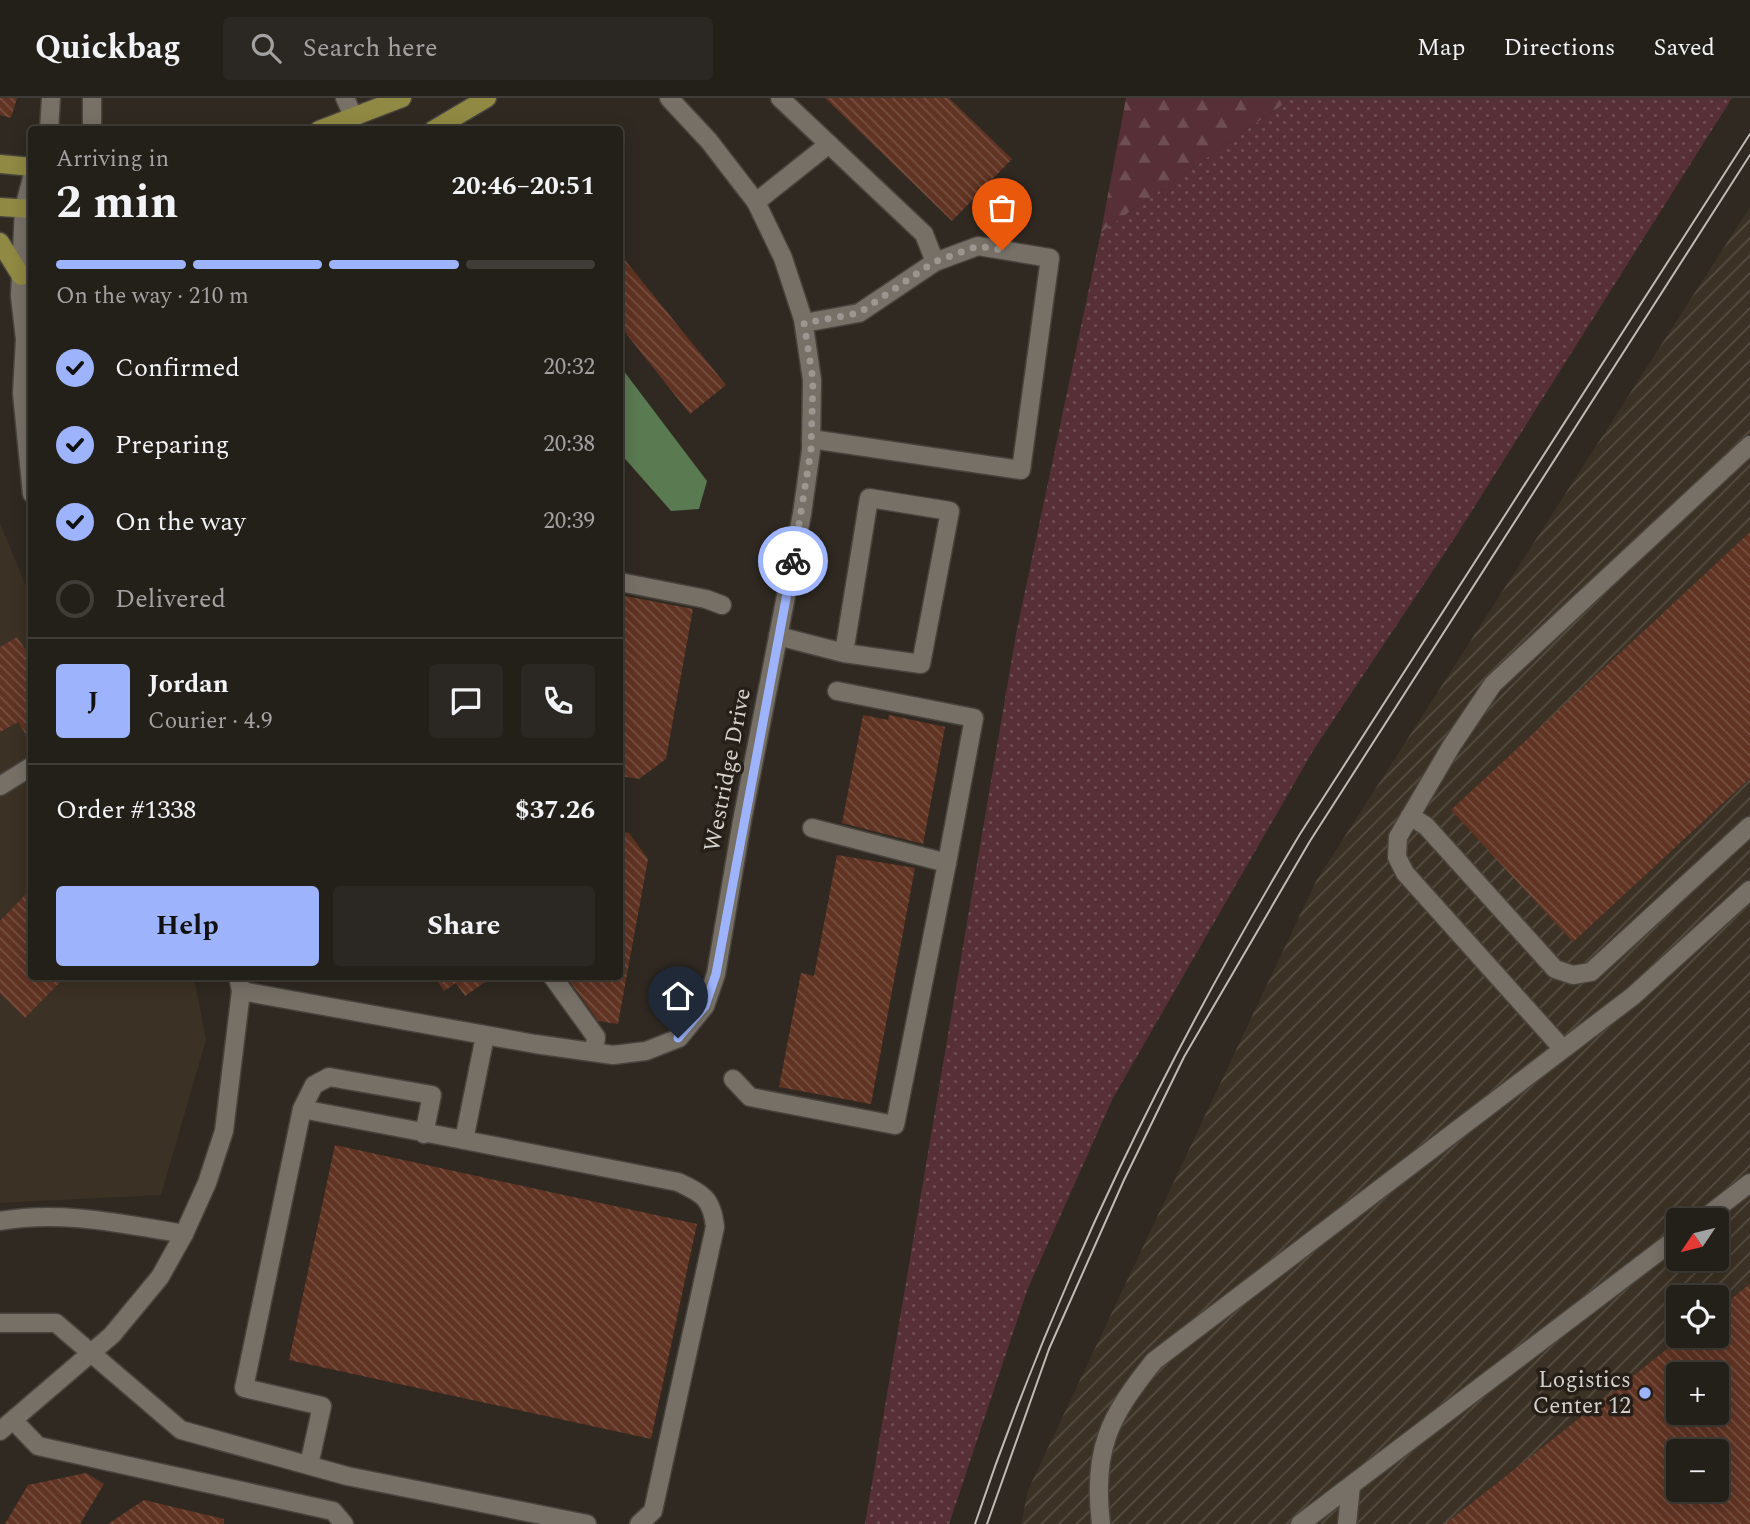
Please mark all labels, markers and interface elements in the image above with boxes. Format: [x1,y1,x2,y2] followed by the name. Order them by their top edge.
[223,17,713,80] search box
[35,23,181,73] text: Quickbag
[303,28,438,68] text: Search here
[247,29,285,67] icon: search
[1417,30,1465,66] text: Map
[1503,30,1615,66] text: Directions
[1653,30,1715,66] text: Saved
[56,142,169,177] text: Arriving in
[451,166,595,206] text: 20:46–20:51
[56,168,178,238] text: 2 min
[972,178,1032,250] pin
[983,189,1021,227] icon: bag
[56,279,249,314] text: On the way · 210 m
[115,348,240,388] text: Confirmed
[56,349,94,387] icon: check
[543,350,595,385] text: 20:32
[115,425,229,465] text: Preparing
[56,426,94,464] icon: check
[543,427,595,462] text: 20:38
[115,502,246,542] text: On the way
[56,503,94,541] icon: check
[543,504,595,539] text: 20:39
[758,526,828,596] courier
[774,542,812,580] icon: bike
[115,579,226,619] text: Delivered
[148,664,229,704] text: Jordan
[429,664,503,738] button: chat
[521,664,595,738] button: phone
[87,681,99,721] text: J
[695,685,761,855] street label: Westridge Drive
[148,704,273,739] text: Courier · 4.9
[56,790,196,830] text: Order #1338
[515,790,595,830] text: $37.26
[56,886,319,966] button: Help
[333,886,595,966] button: Share
[648,966,708,1038] pin
[659,977,697,1015] icon: home
[1666,1208,1729,1270] north arrow
[1666,1208,1729,1502] map controls
[1666,1285,1729,1348] button: locate
[1666,1362,1729,1425] button: +
[1533,1363,1631,1424] place label: Logistics Center 12
[1637,1385,1653,1401] marker: Logistics Center 12
[1666,1439,1729,1502] button: −

